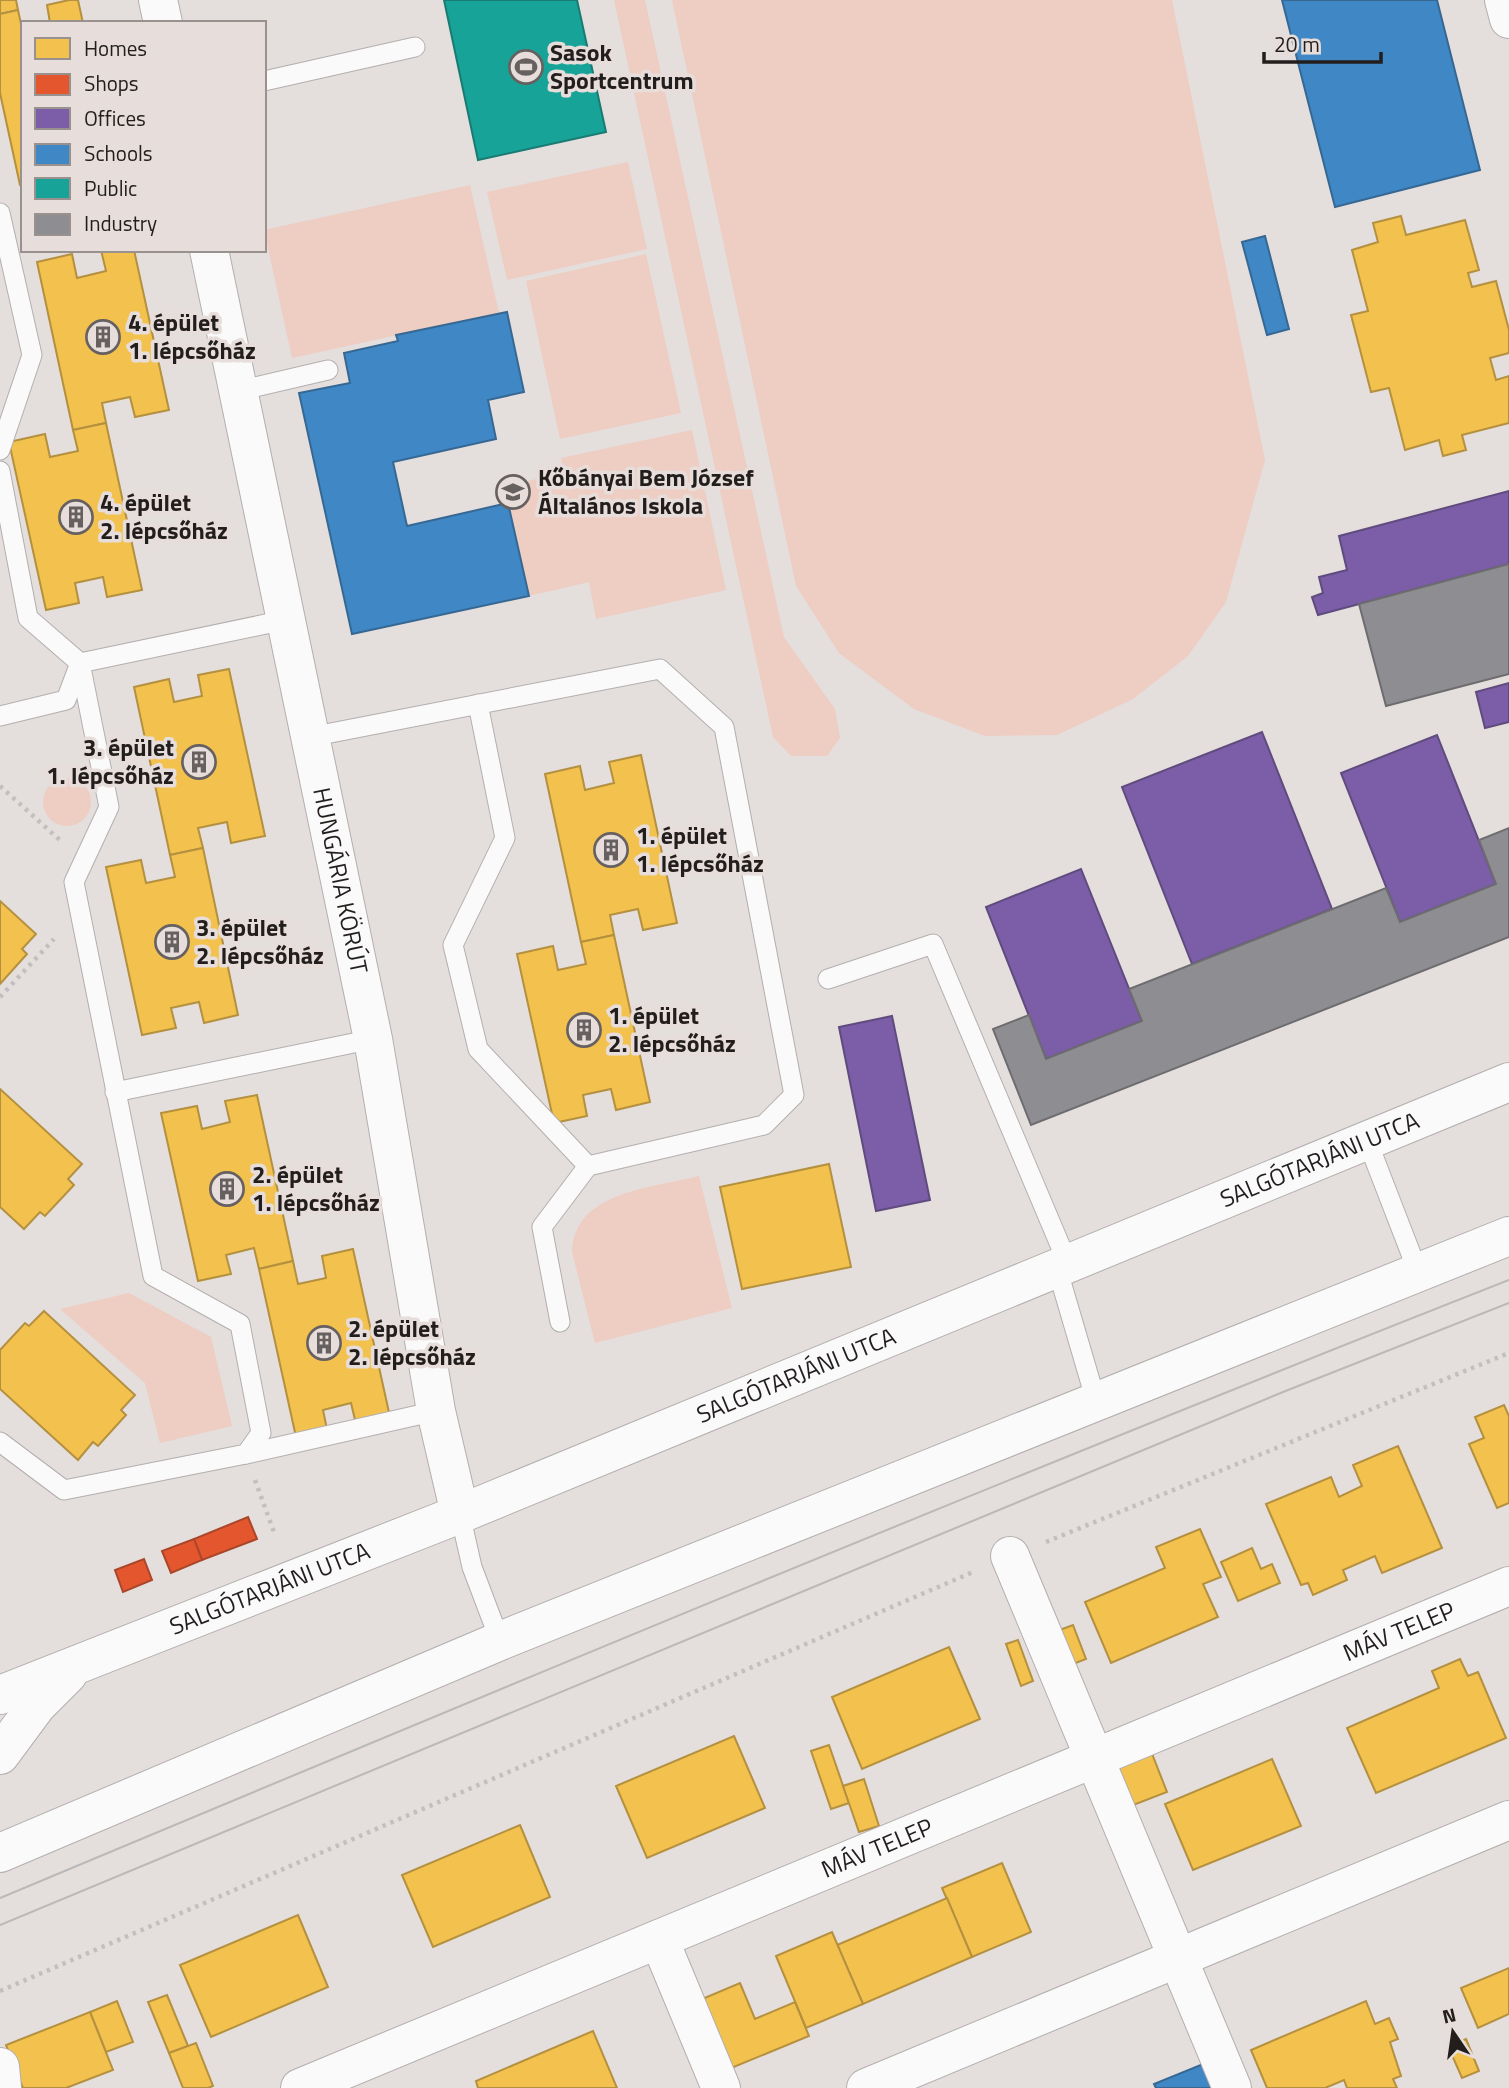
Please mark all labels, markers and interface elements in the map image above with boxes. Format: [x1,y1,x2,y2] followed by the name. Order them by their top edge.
[21,21,266,252] legend
[1264,21,1381,65] scale bar
[1274,28,1320,60] text: 20 m
[84,32,147,64] text: Homes
[550,34,694,98] place label: Sasok Sportcentrum
[507,48,545,86] sports icon: Sasok Sportcentrum
[84,67,139,99] text: Shops
[84,102,146,134] text: Offices
[84,137,153,169] text: Schools
[84,172,137,204] text: Public
[84,207,157,239] text: Industry
[128,304,256,368] place label: 4. épület 1. lépcsőház
[84,318,122,356] building icon: 4. épület 1. lépcsőház
[538,459,754,523] place label: Kőbányai Bem József Általános Iskola
[494,473,532,511] school or university icon: Kőbányai Bem József Általános Iskola
[100,484,228,548] place label: 4. épület 2. lépcsőház
[57,498,95,536] building icon: 4. épület 2. lépcsőház
[46,729,174,793] place label: 3. épület 1. lépcsőház
[180,743,218,781] building icon: 3. épület 1. lépcsőház
[304,784,378,977] street label: HUNGÁRIA KÖRÚT
[636,817,764,881] place label: 1. épület 1. lépcsőház
[592,831,630,869] building icon: 1. épület 1. lépcsőház
[196,909,324,973] place label: 3. épület 2. lépcsőház
[153,923,191,961] building icon: 3. épület 2. lépcsőház
[608,997,736,1061] place label: 1. épület 2. lépcsőház
[565,1011,603,1049] building icon: 1. épület 2. lépcsőház
[1214,1102,1424,1216] street label: SALGÓTARJÁNI UTCA
[252,1156,380,1220] place label: 2. épület 1. lépcsőház
[208,1170,246,1208] building icon: 2. épület 1. lépcsőház
[348,1310,476,1374] place label: 2. épület 2. lépcsőház
[691,1317,901,1432] street label: SALGÓTARJÁNI UTCA
[305,1324,343,1362] building icon: 2. épület 2. lépcsőház
[164,1532,375,1644] street label: SALGÓTARJÁNI UTCA
[1337,1591,1460,1670] street label: MÁV TELEP
[815,1808,938,1887] street label: MÁV TELEP
[1418,1997,1488,2067] north arrow
[1439,1999,1459,2031] text: N

